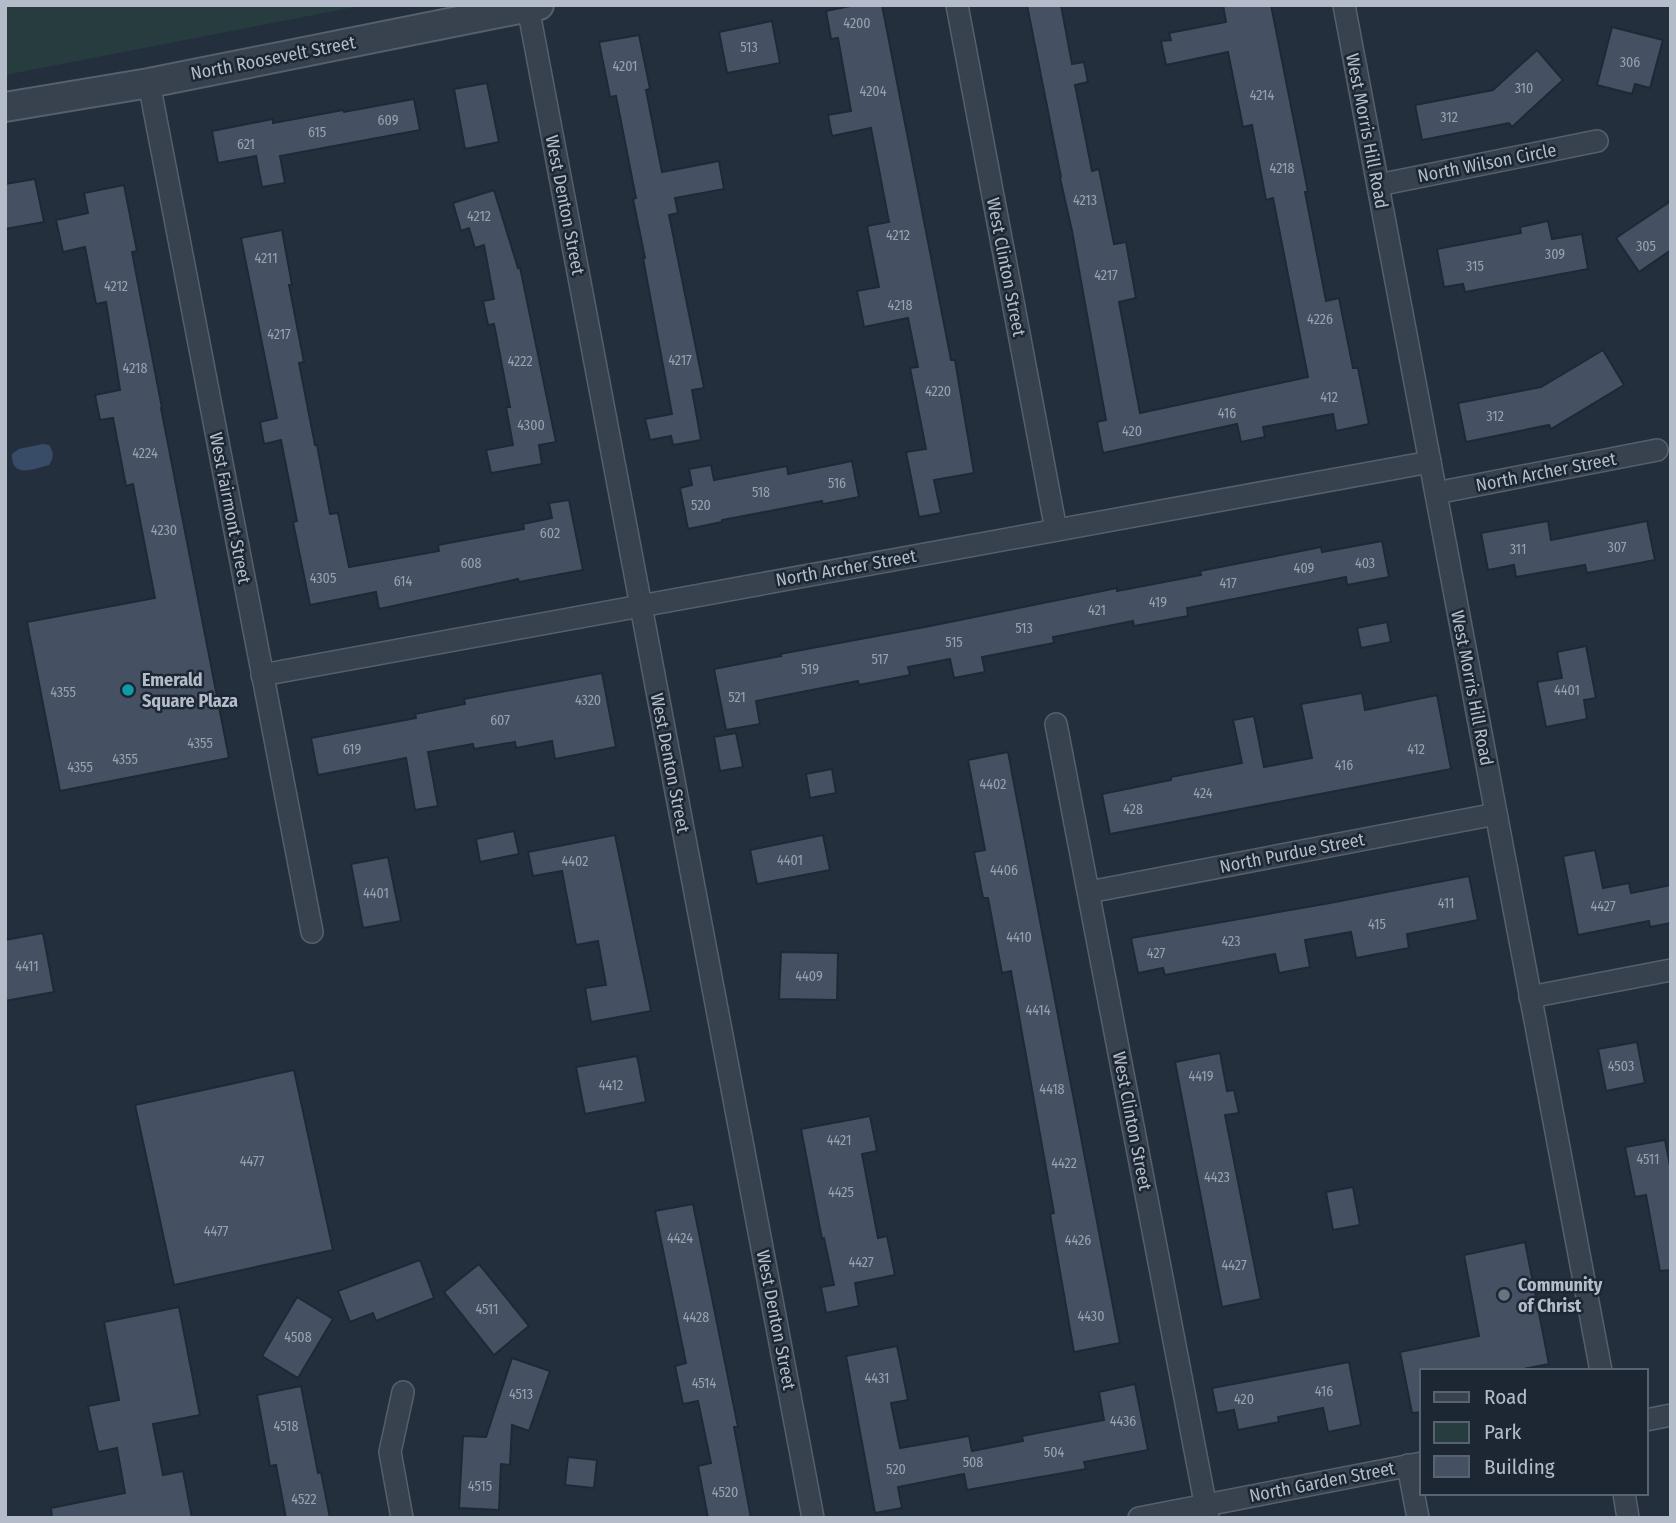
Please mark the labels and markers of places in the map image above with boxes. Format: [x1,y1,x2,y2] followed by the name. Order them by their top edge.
[142,669,238,712] place label: Emerald Square Plaza
[120,682,136,698] marker: Emerald Square Plaza
[1518,1274,1603,1317] place label: Community of Christ
[1496,1287,1512,1303] marker: Community of Christ

